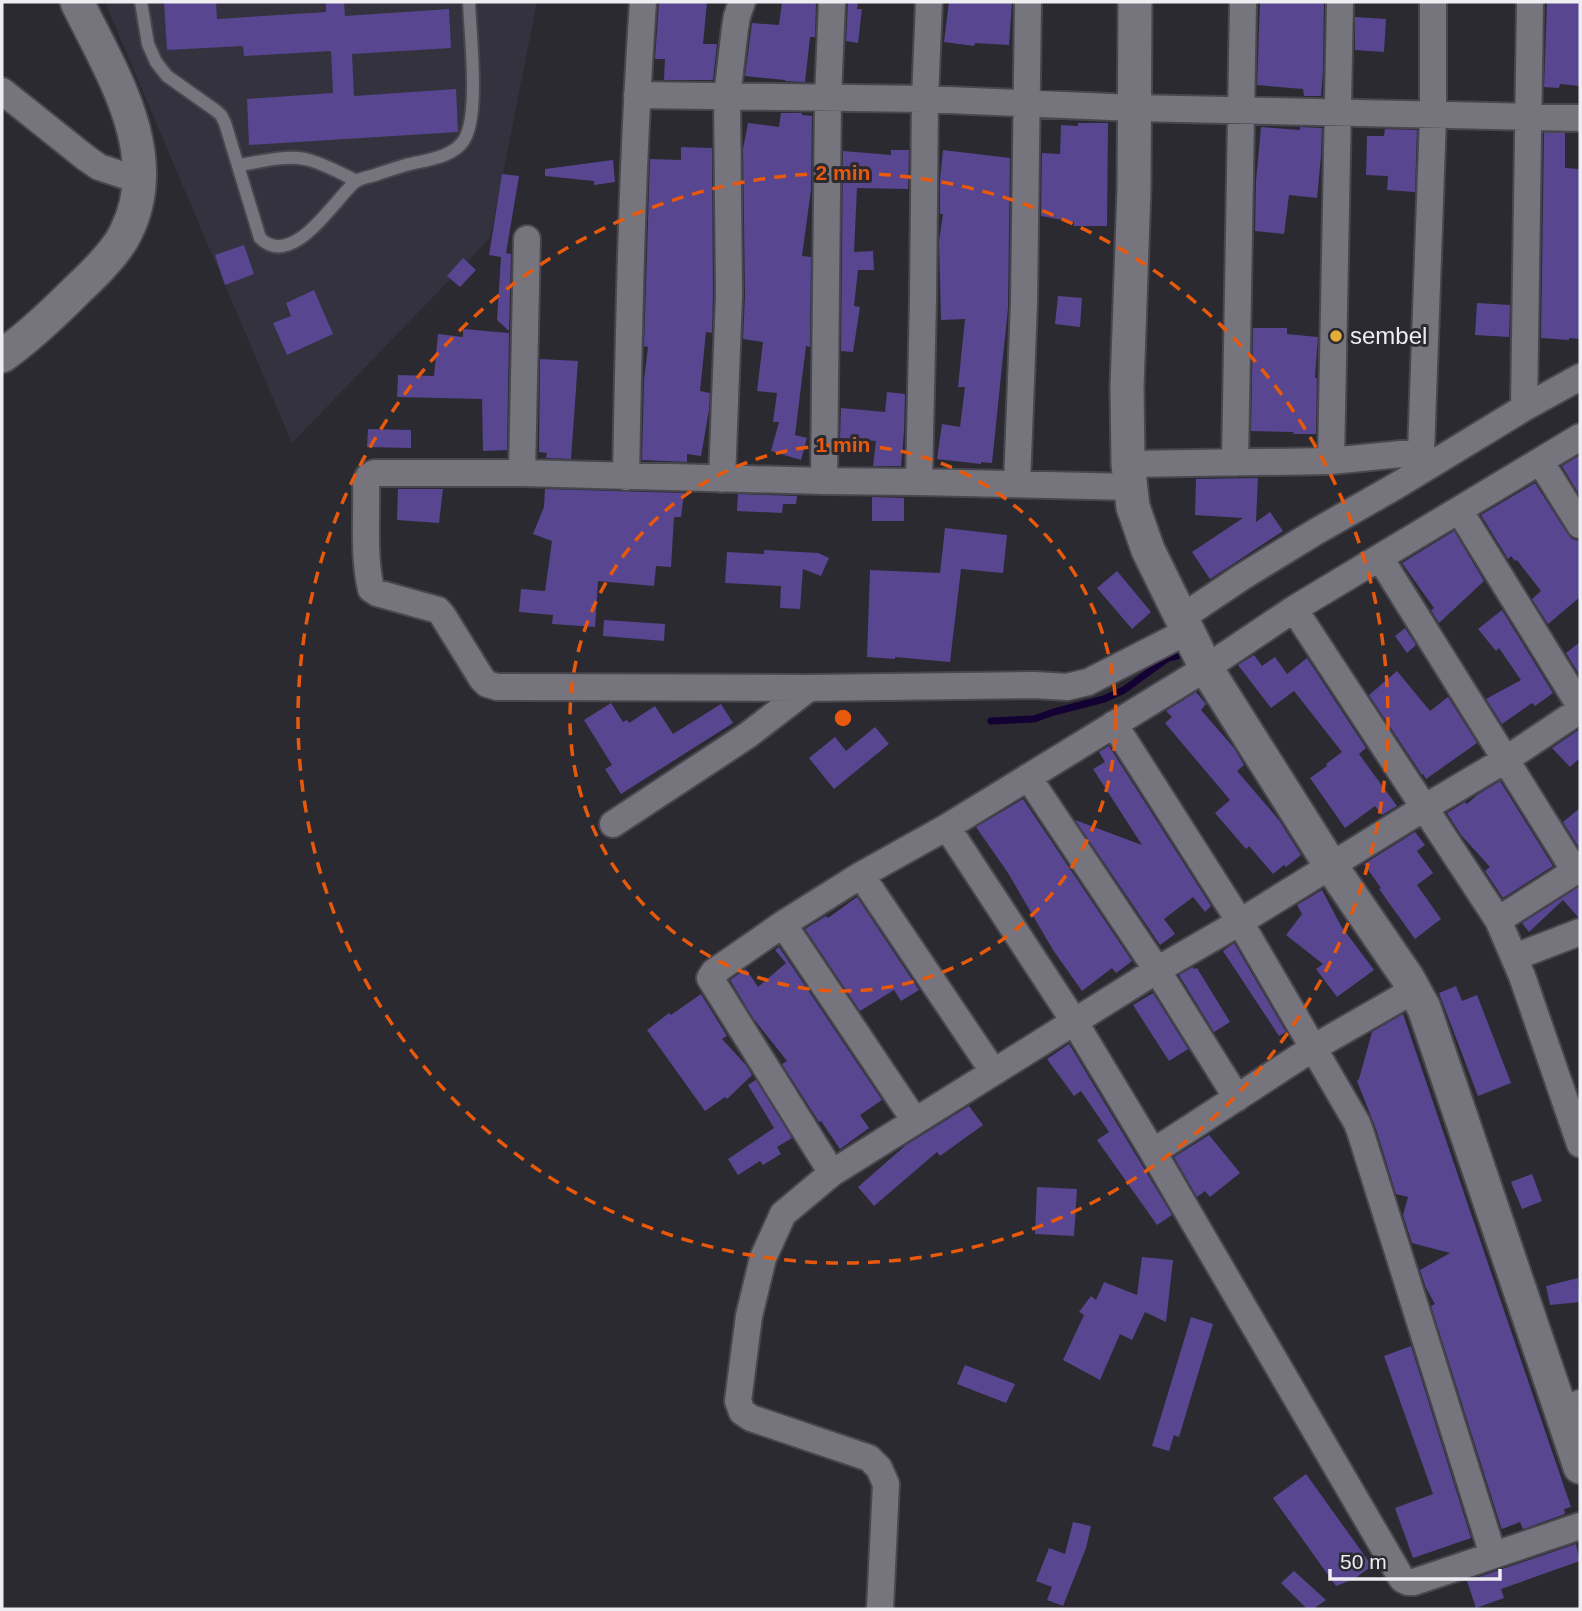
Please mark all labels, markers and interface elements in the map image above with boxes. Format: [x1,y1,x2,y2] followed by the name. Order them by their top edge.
[816,161,870,184] text: 2 min
[1350,322,1427,349] place label: sembel
[1328,328,1344,344] marker: sembel
[816,433,870,456] text: 1 min
[831,706,855,730] centre of rings
[1330,1538,1500,1582] scale bar
[1340,1550,1387,1573] text: 50 m

